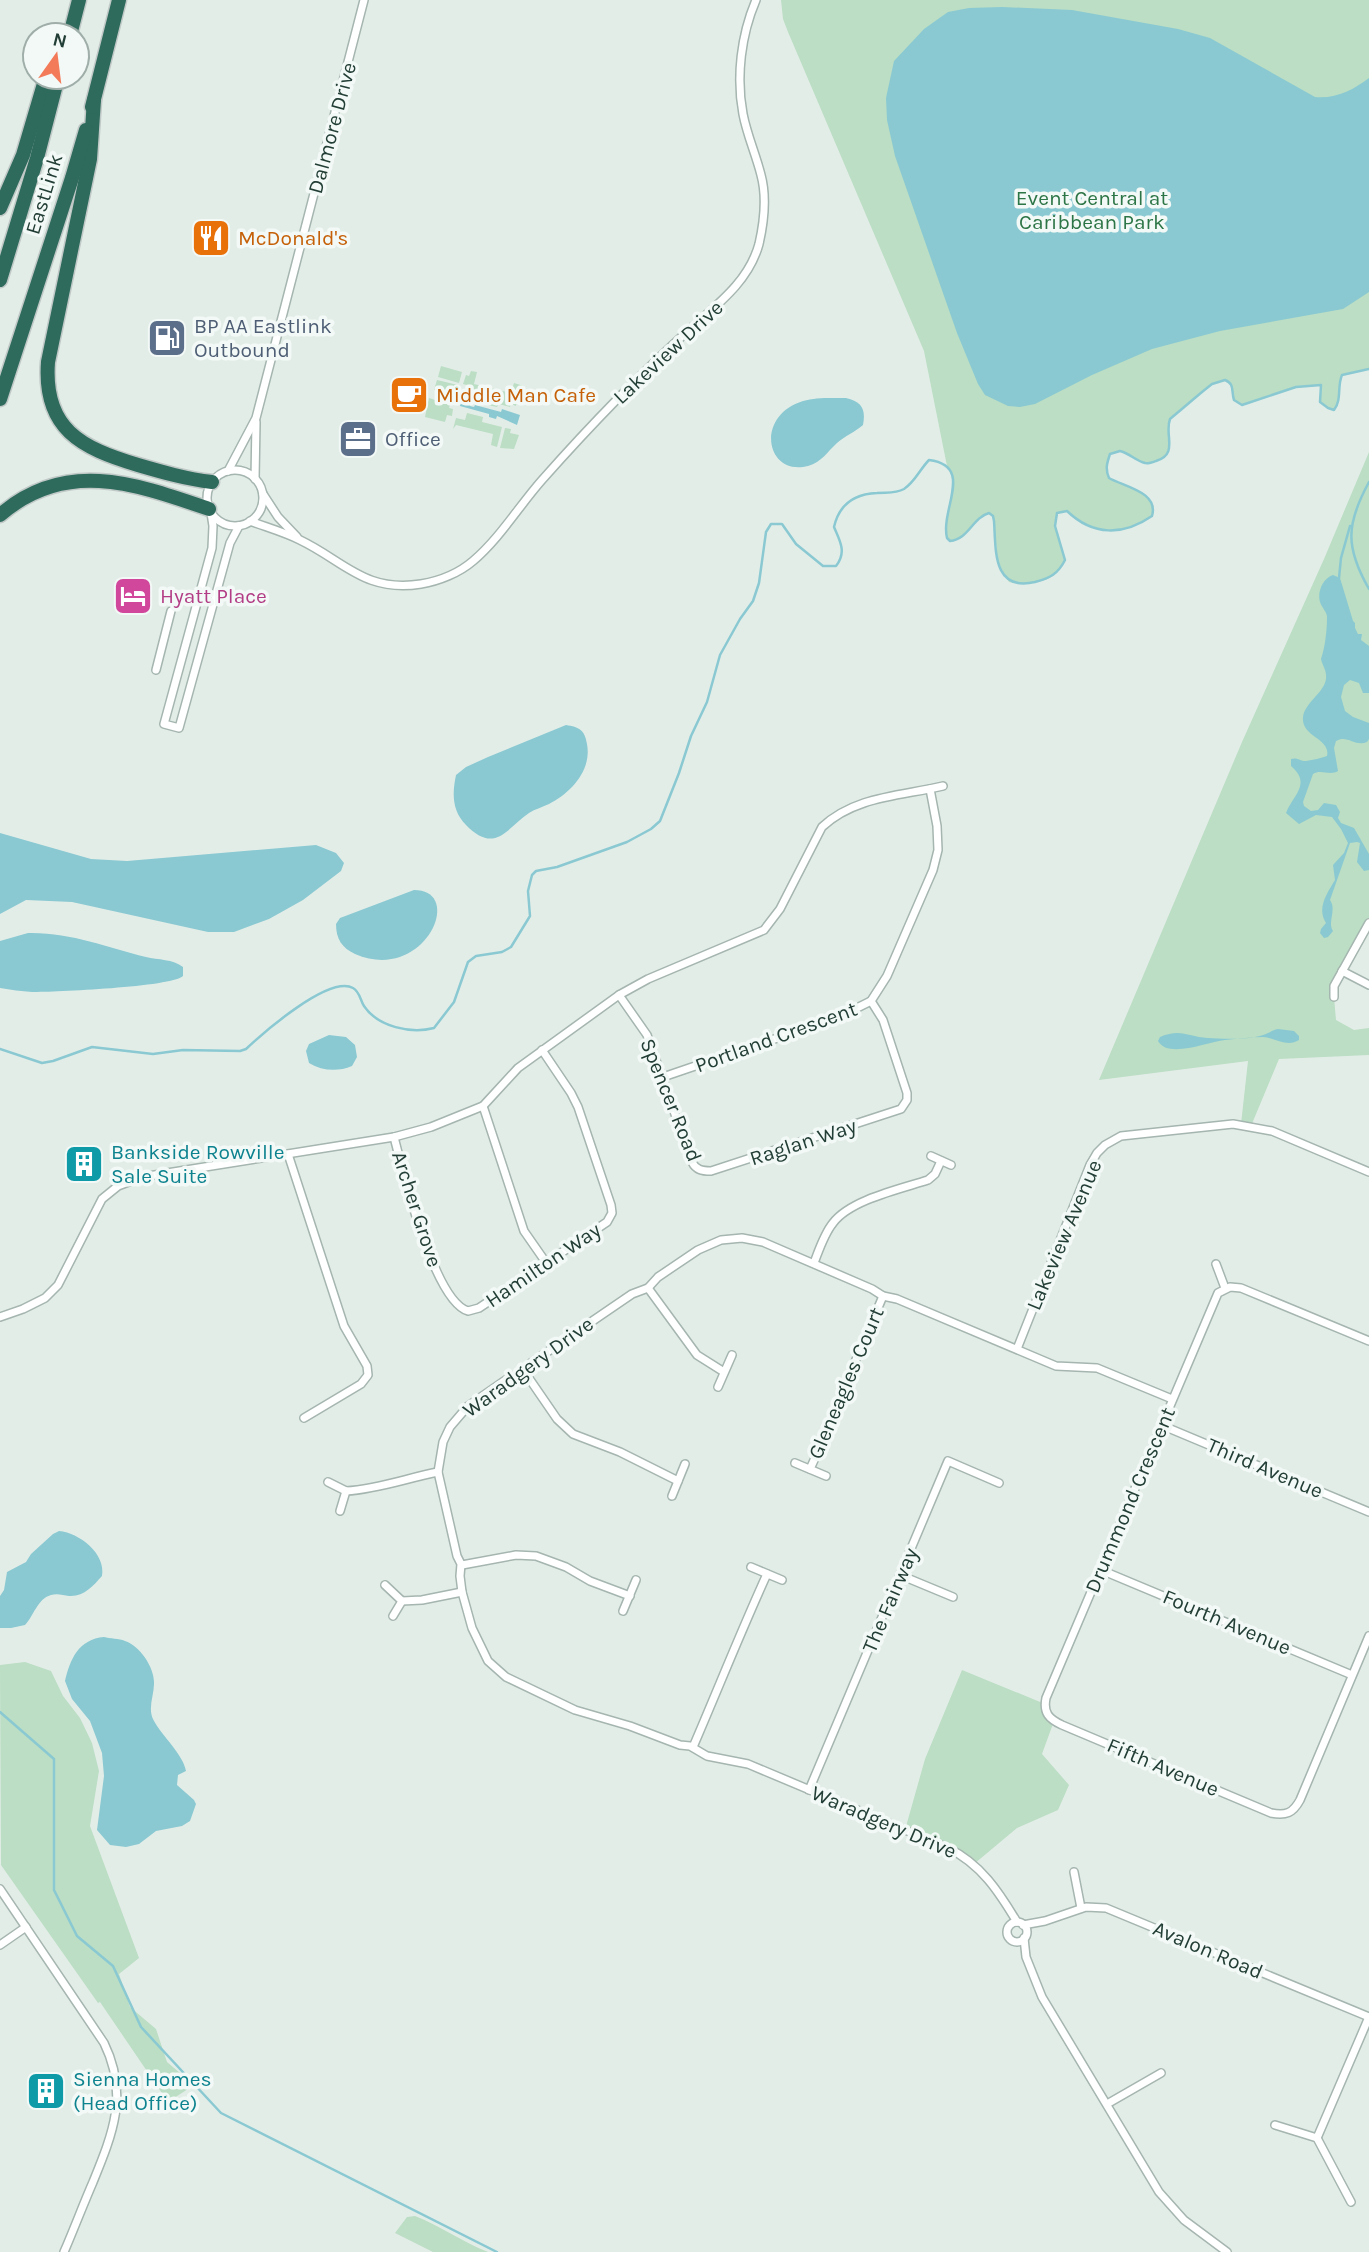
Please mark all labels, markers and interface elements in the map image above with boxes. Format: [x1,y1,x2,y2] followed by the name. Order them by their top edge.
[21,21,91,91] north arrow
[51,28,69,53] text: N
[303,60,361,196] street label: Dalmore Drive
[20,151,68,237] street label: EastLink
[1016,186,1168,234] park label: Event Central at Caribbean Park
[190,217,232,259] restaurant icon: McDonald's
[238,226,348,250] place label: McDonald's
[608,295,728,409] street label: Lakeview Drive
[194,314,332,362] place label: BP AA Eastlink Outbound
[146,317,188,359] fuel station icon: BP AA Eastlink Outbound
[388,374,430,416] cafe icon: Middle Man Cafe
[436,383,596,407] place label: Middle Man Cafe
[337,418,379,460] office icon: Office
[385,427,441,451] place label: Office
[112,575,154,617] hotel icon: Hyatt Place
[160,584,267,608] place label: Hyatt Place
[692,997,860,1077] street label: Portland Crescent
[635,1035,707,1165] street label: Spencer Road
[747,1113,860,1171] street label: Raglan Way
[111,1140,285,1188] place label: Bankside Rowville Sale Suite
[63,1143,105,1185] building icon: Bankside Rowville Sale Suite
[387,1148,447,1270] street label: Archer Grove
[1022,1156,1106,1314] street label: Lakeview Avenue
[481,1218,605,1312] street label: Hamilton Way
[803,1304,889,1462] street label: Gleneagles Court
[458,1312,598,1422] street label: Waradgery Drive
[1080,1403,1180,1597] street label: Drummond Crescent
[1203,1433,1327,1503] street label: Third Avenue
[857,1544,923,1656] street label: The Fairway
[1159,1584,1295,1660] street label: Fourth Avenue
[1103,1733,1223,1801] street label: Fifth Avenue
[808,1781,960,1863] street label: Waradgery Drive
[1149,1916,1267,1984] street label: Avalon Road
[73,2067,212,2115] place label: Sienna Homes (Head Office)
[25,2070,67,2112] building icon: Sienna Homes (Head Office)

